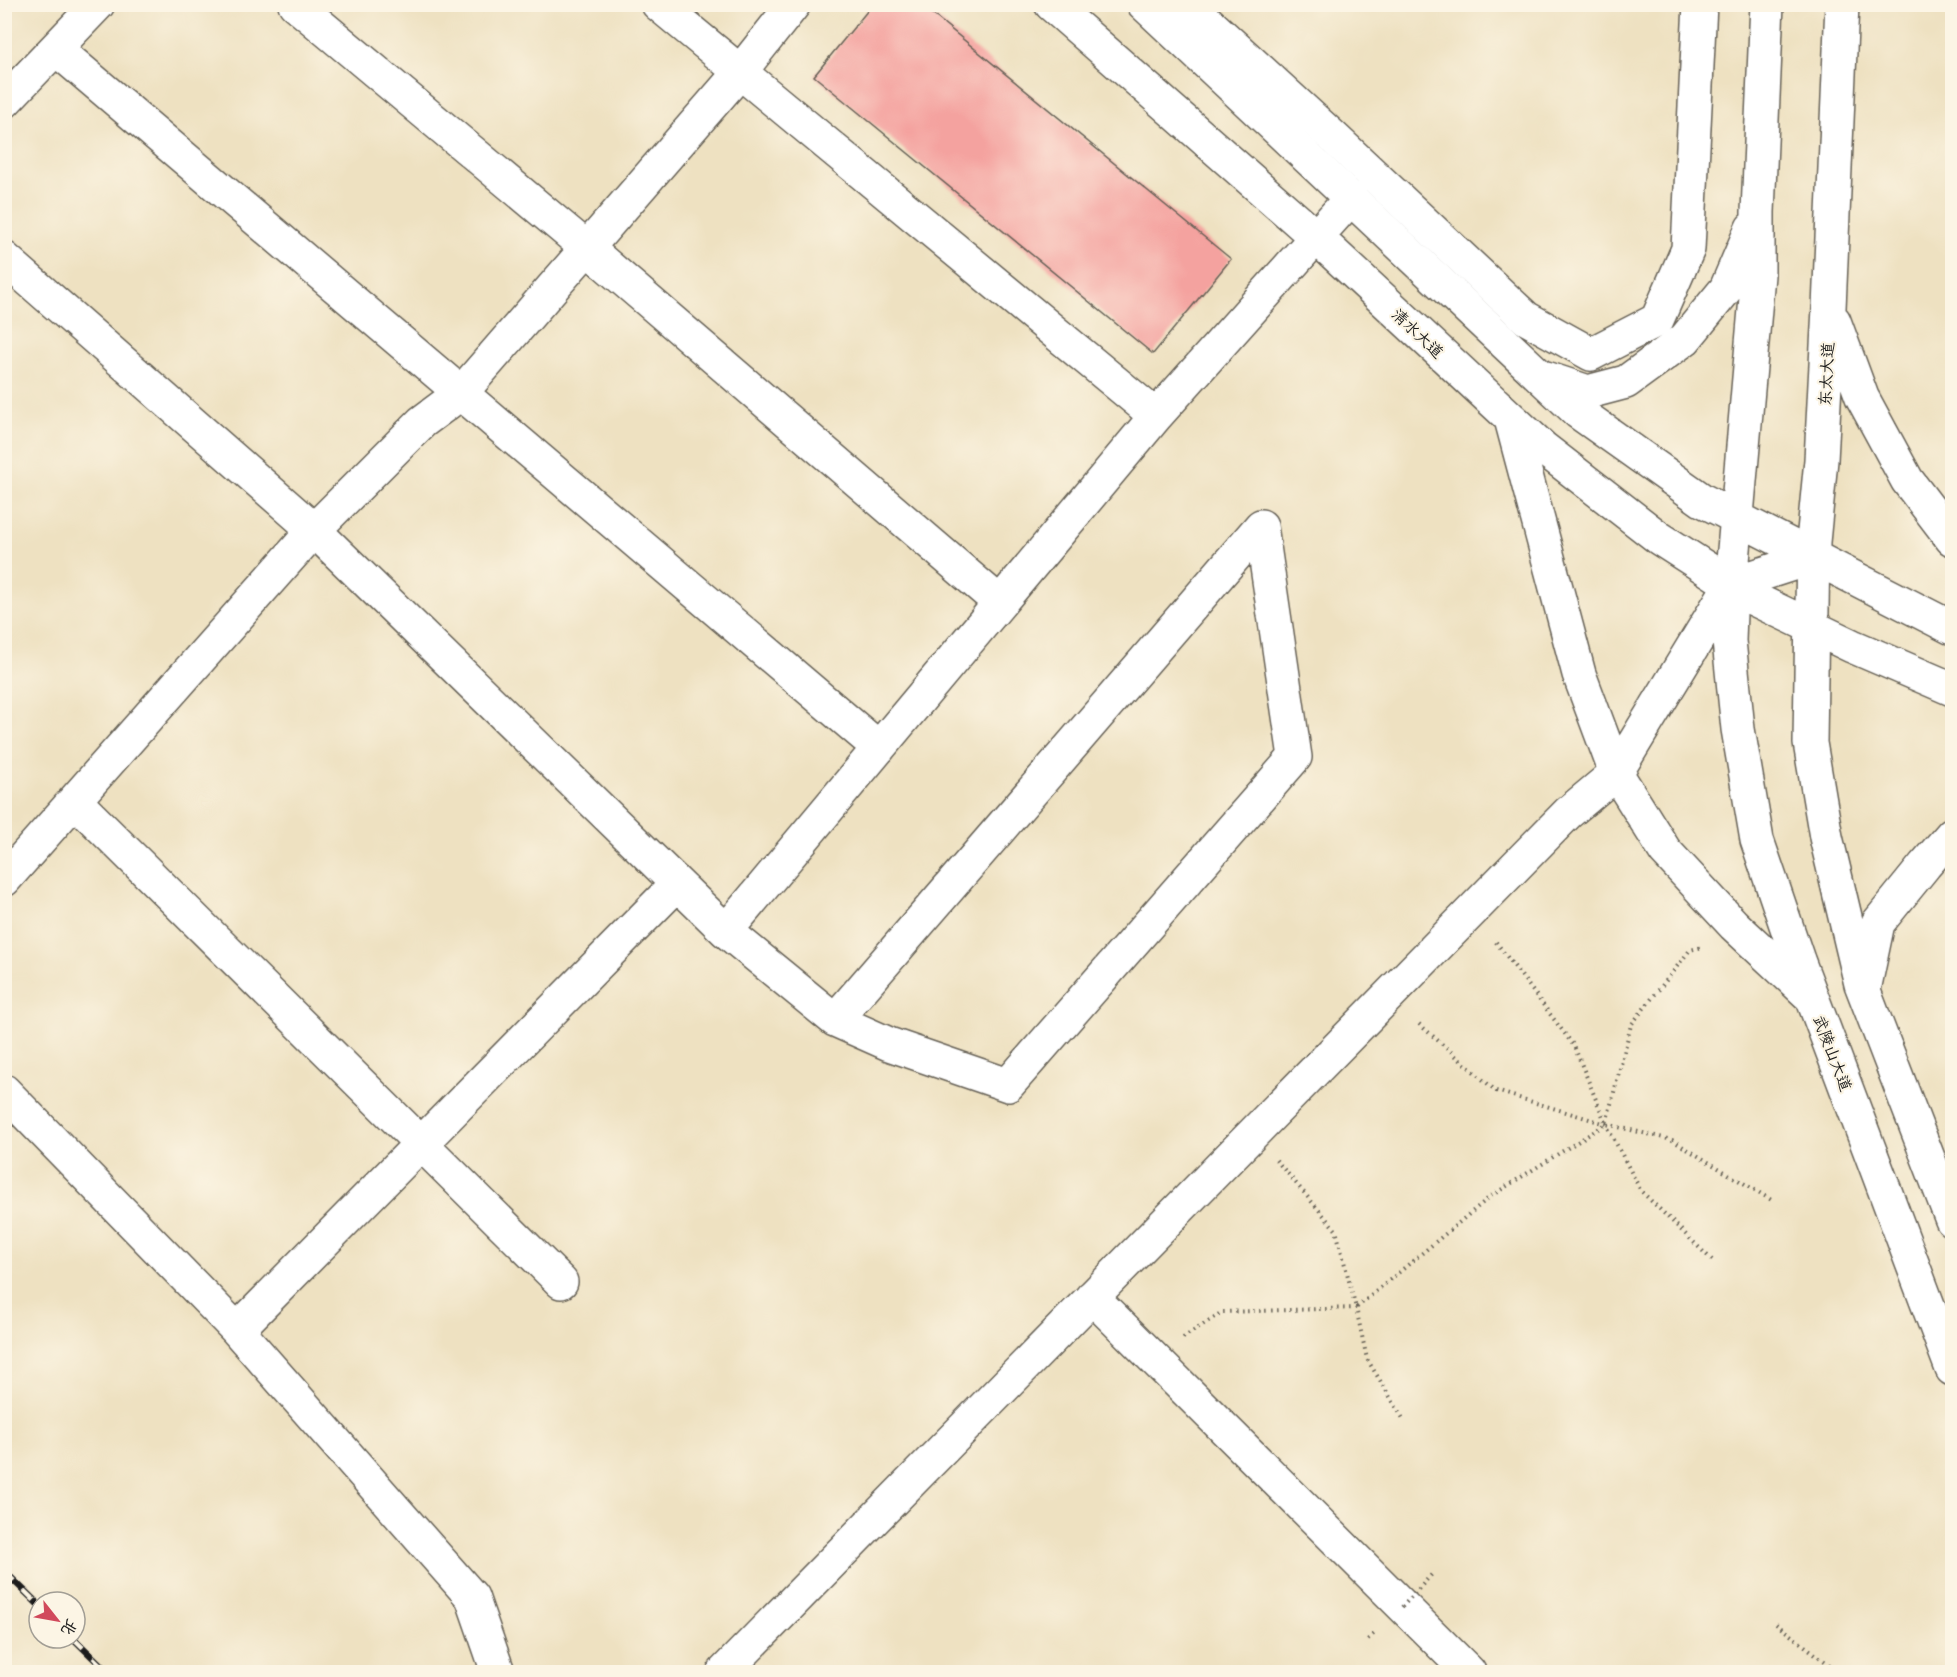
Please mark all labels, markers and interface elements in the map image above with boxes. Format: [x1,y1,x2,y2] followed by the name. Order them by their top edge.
[1387,305,1447,363] street label: 清水大道
[1816,342,1839,407] street label: 东太大道
[1808,1013,1855,1094] street label: 武陵山大道
[27,1590,87,1650] north arrow
[56,1615,81,1639] text: 北

